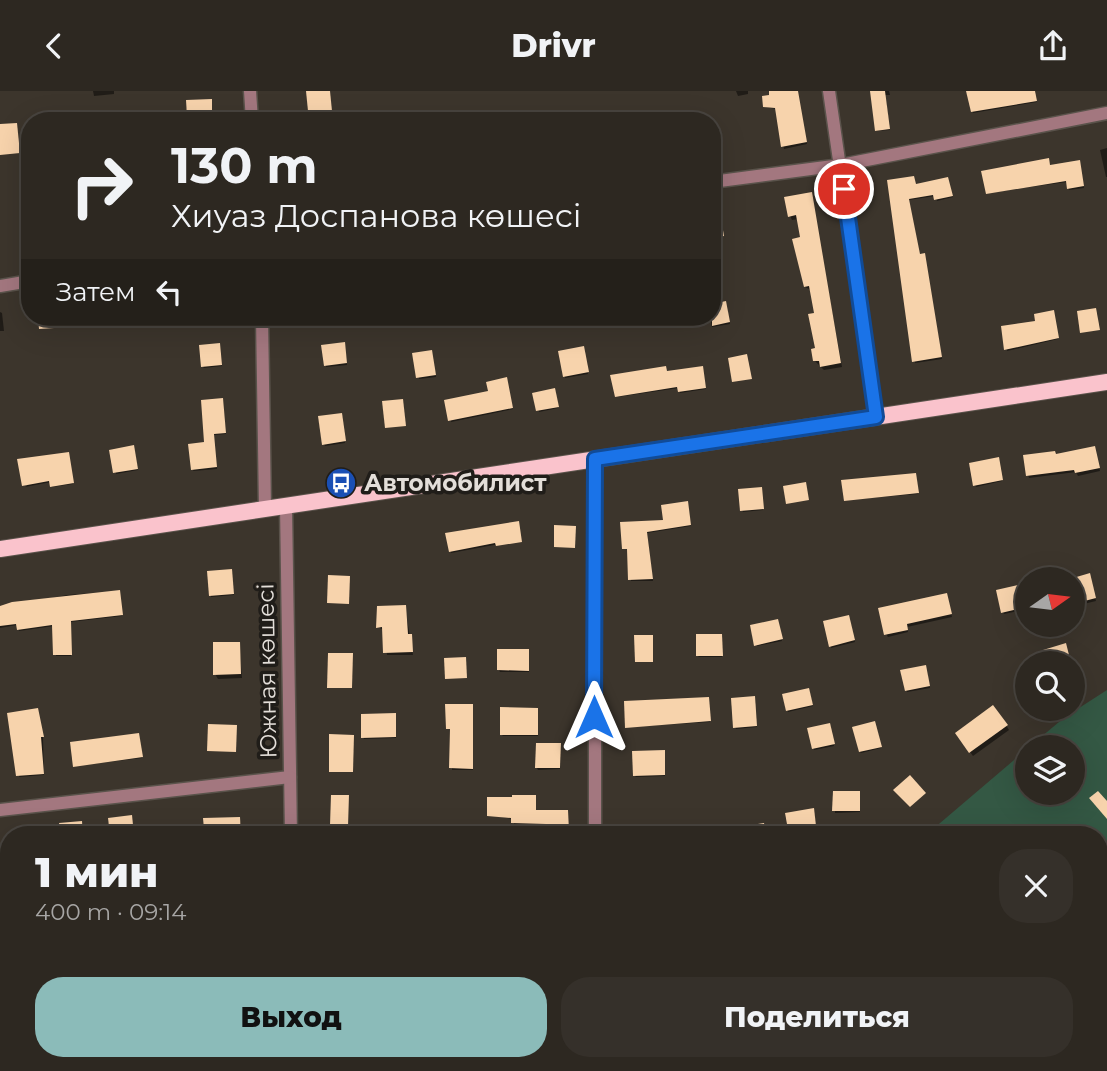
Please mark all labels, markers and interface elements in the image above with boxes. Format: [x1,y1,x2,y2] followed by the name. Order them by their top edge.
[511,26,596,65] text: Drivr
[35,27,73,65] icon: back
[1034,27,1072,65] icon: share
[171,136,318,195] text: 130 m
[56,140,147,231] icon: right
[814,159,874,219] pin
[825,170,863,208] icon: arrive
[171,196,581,235] text: Хиуаз Доспанова көшесі
[150,273,188,311] icon: left
[56,276,136,308] text: Затем
[324,466,358,500] bus stop icon: Автомобилист
[364,469,547,497] place label: Автомобилист
[1015,567,1085,637] north arrow
[1015,567,1085,805] map controls
[251,583,283,759] street label: Южная көшесі
[1015,651,1085,721] button: search
[557,680,631,754] position arrow
[1015,735,1085,805] button: layers
[35,846,159,898] text: 1 мин
[999,849,1073,923] button: close
[35,898,187,926] text: 400 m · 09:14
[35,977,547,1057] button: Выход
[561,977,1073,1057] button: Поделиться

